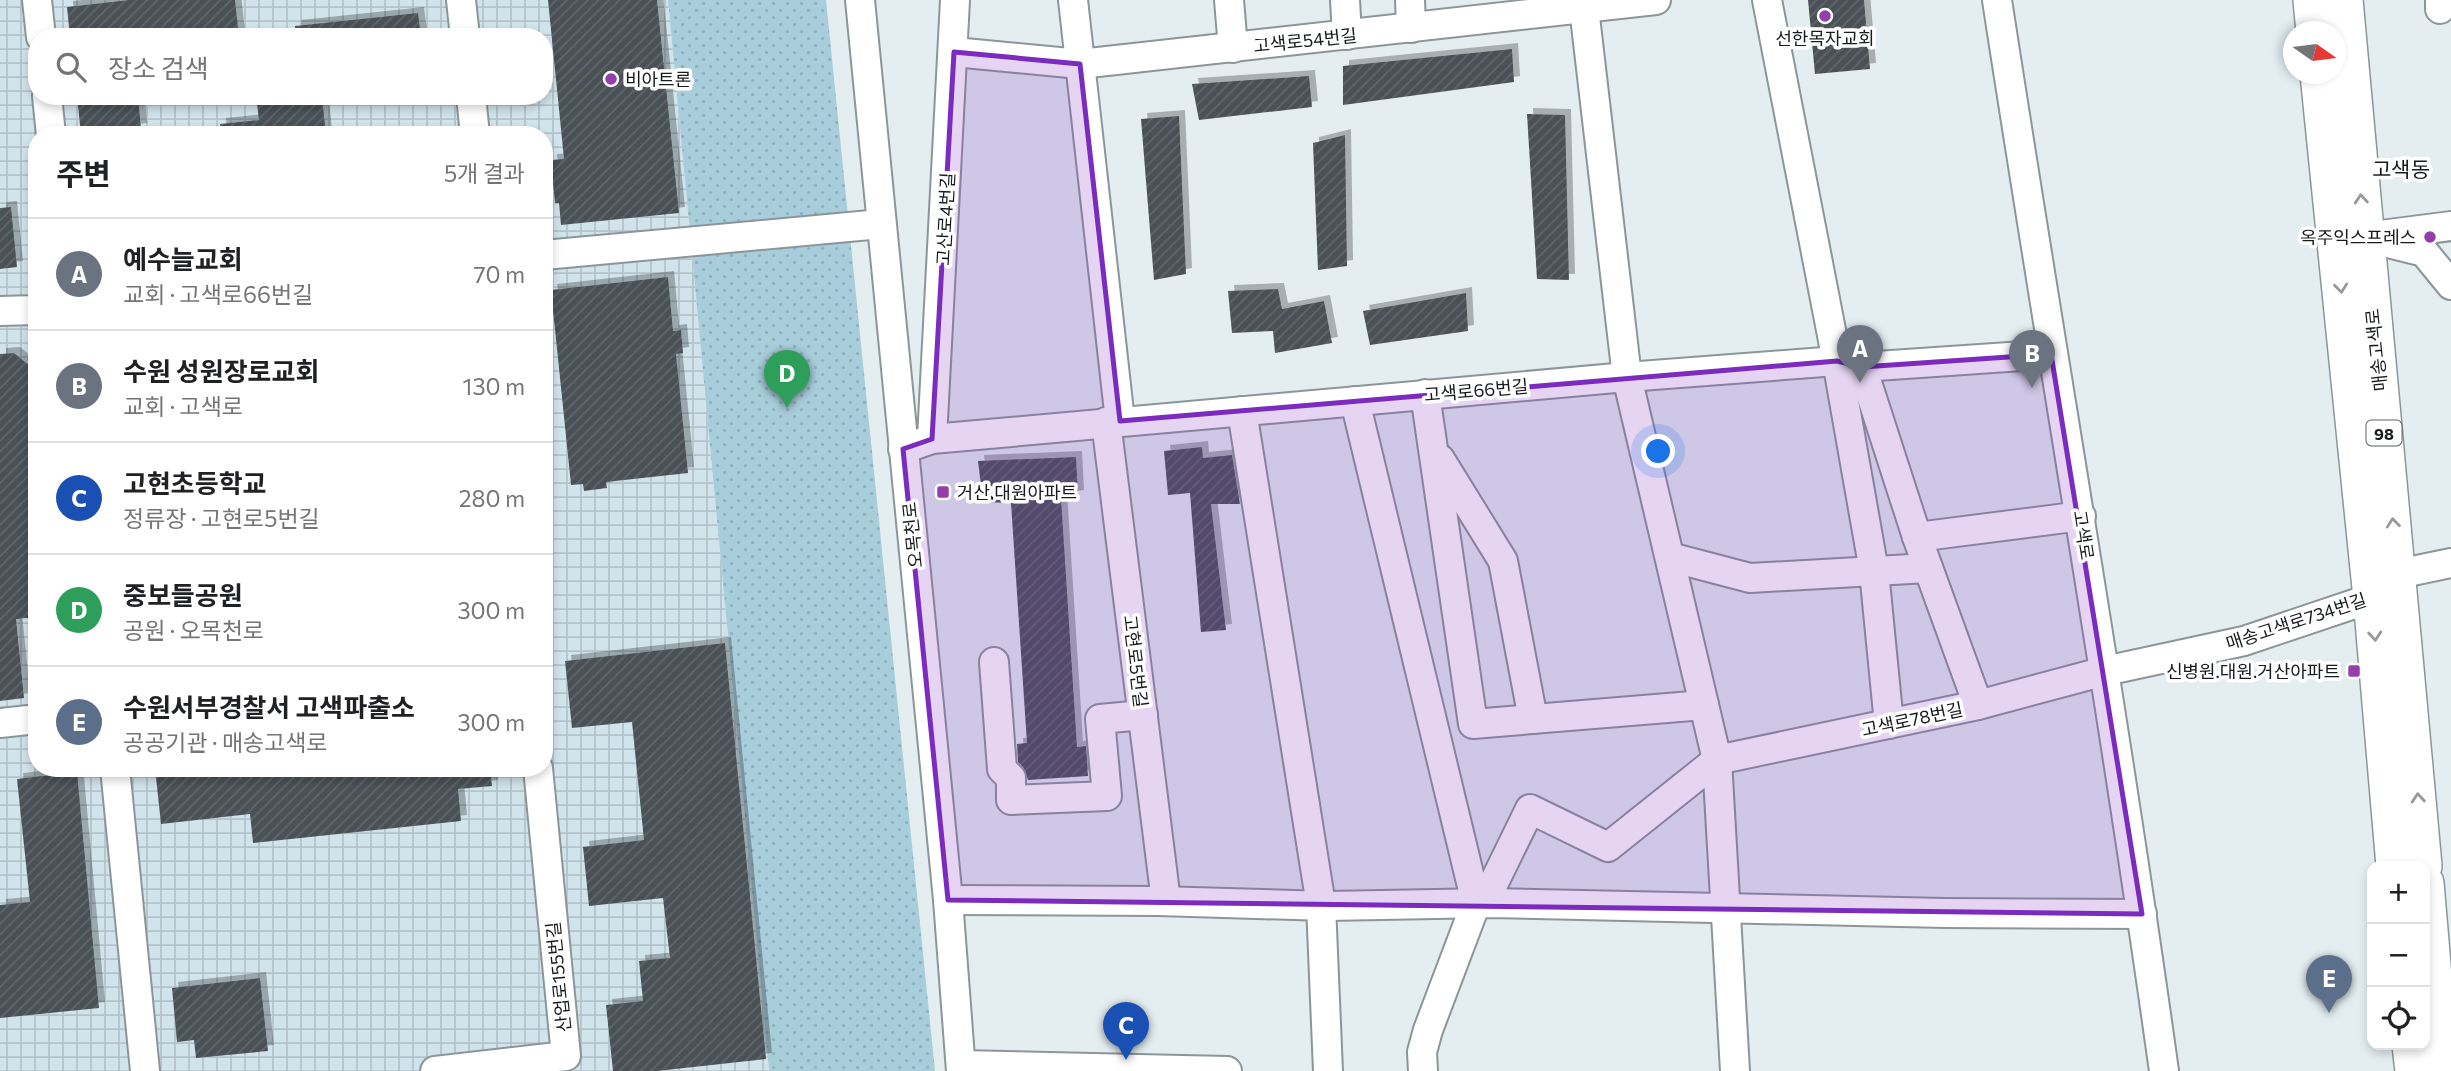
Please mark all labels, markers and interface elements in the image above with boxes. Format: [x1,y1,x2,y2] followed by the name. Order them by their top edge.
[1817,8,1833,24] marker: 선한목자교회
[2283,21,2346,84] north arrow
[1252,24,1358,56] street label: 고색로54번길
[1775,27,1875,49] place label: 선한목자교회
[28,28,553,105] search box
[52,48,90,86] icon: search
[108,52,209,83] text: 장소 검색
[625,68,691,90] place label: 비아트론
[603,71,619,87] marker: 비아트론
[56,154,111,191] text: 주변
[2372,156,2430,181] district label: 고색동
[444,159,525,187] text: 5개 결과
[932,172,958,266] street label: 고산로4번길
[2354,193,2369,204] one-way arrow
[2300,226,2416,248] place label: 옥주익스프레스
[2422,229,2438,245] marker: 옥주익스프레스
[123,243,243,274] text: 예수늘교회
[71,260,87,288] text: A
[473,260,525,288] text: 70 m
[123,280,313,308] text: 교회 · 고색로66번길
[2333,283,2348,294] one-way arrow
[2361,308,2391,392] street label: 매송고색로
[1837,325,1883,383] pin: A
[2009,330,2055,388] pin: B
[764,350,810,408] pin: D
[123,355,319,386] text: 수원 성원장로교회
[71,372,87,400] text: B
[463,372,525,400] text: 130 m
[1423,374,1529,406] street label: 고색로66번길
[123,392,243,420] text: 교회 · 고색로
[2366,420,2402,446] road number: 98
[1641,434,1675,468] your location
[123,467,267,498] text: 고현초등학교
[957,481,1077,503] place label: 거산.대원아파트
[71,484,87,512] text: C
[459,484,525,512] text: 280 m
[935,484,951,500] marker: 거산.대원아파트
[898,501,926,569] street label: 오목천로
[123,504,320,532] text: 정류장 · 고현로5번길
[2069,509,2099,561] street label: 고색로
[2386,517,2401,528] one-way arrow
[123,579,243,610] text: 중보들공원
[2223,588,2369,654] street label: 매송고색로734번길
[71,596,87,624] text: D
[457,596,525,624] text: 300 m
[1119,613,1153,709] street label: 고현로5번길
[123,616,264,644] text: 공원 · 오목천로
[2367,631,2382,642] one-way arrow
[2166,660,2340,682] place label: 신병원.대원.거산아파트
[2346,663,2362,679] marker: 신병원.대원.거산아파트
[123,691,415,722] text: 수원서부경찰서 고색파출소
[1859,698,1965,740] street label: 고색로78번길
[72,708,86,736] text: E
[457,708,525,736] text: 300 m
[123,728,328,756] text: 공공기관 · 매송고색로
[2410,792,2425,804] one-way arrow
[2367,861,2430,1050] map controls
[2367,861,2430,924] button: +
[541,921,575,1033] street label: 산업로155번길
[2367,924,2430,987] button: −
[2306,955,2352,1013] pin: E
[2367,987,2430,1050] button: locate
[1103,1002,1149,1060] pin: C

